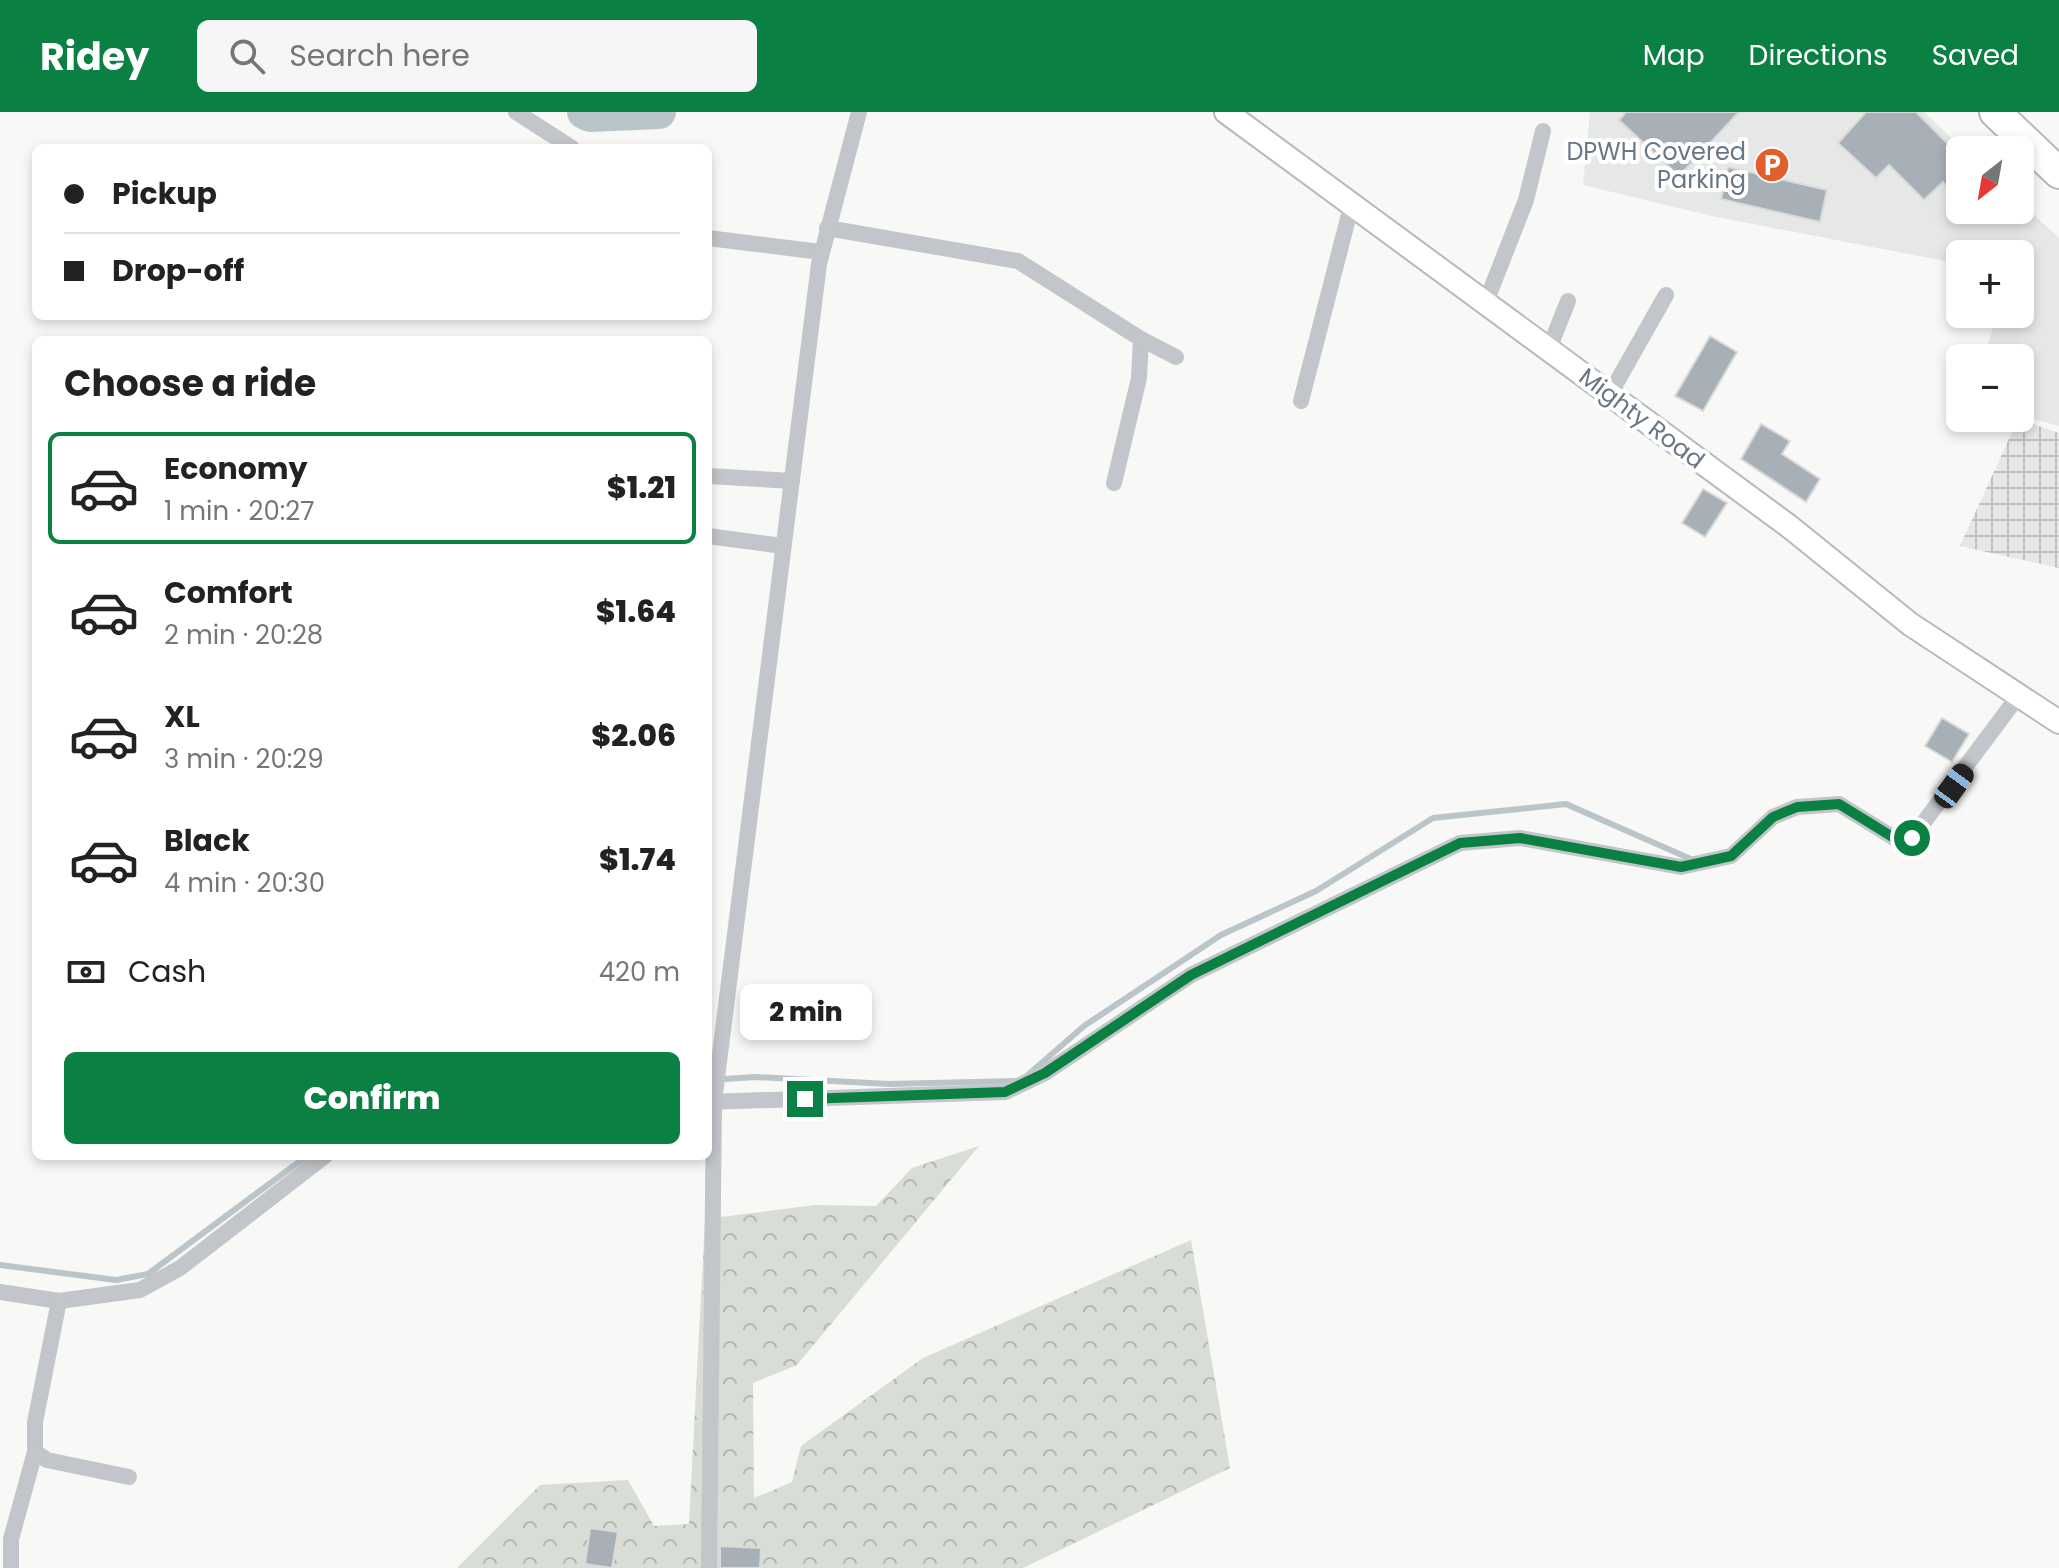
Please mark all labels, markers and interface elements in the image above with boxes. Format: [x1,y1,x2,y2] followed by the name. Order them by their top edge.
[197,20,757,92] search box
[40,30,149,83] text: Ridey
[225,34,269,78] icon: search
[289,34,470,77] text: Search here
[1643,36,1705,75] text: Map
[1749,36,1888,75] text: Directions
[1932,36,2019,75] text: Saved
[1566,135,1746,196] place label: DPWH Covered Parking
[1946,136,2034,224] north arrow
[1946,136,2034,432] map controls
[1753,146,1791,184] parking icon: DPWH Covered Parking
[112,172,217,215] text: Pickup
[1946,240,2034,328] button: +
[112,249,244,292] text: Drop-off
[1946,344,2034,432] button: −
[64,358,316,409] text: Choose a ride
[1572,360,1712,476] street label: Mighty Road
[164,447,308,490] text: Economy
[68,452,140,524] icon: car
[607,466,676,509] text: $1.21
[164,493,314,529] text: 1 min · 20:27
[164,571,293,614] text: Comfort
[68,576,140,648] icon: car
[596,590,676,633] text: $1.64
[164,617,323,653] text: 2 min · 20:28
[164,695,200,738] text: XL
[68,700,140,772] icon: car
[591,714,676,757] text: $2.06
[164,741,324,777] text: 3 min · 20:29
[1930,760,1978,812] car
[164,819,250,862] text: Black
[1894,820,1930,856] route start
[68,824,140,896] icon: car
[599,838,676,881] text: $1.74
[164,865,325,901] text: 4 min · 20:30
[64,950,108,994] icon: cash
[128,950,206,993] text: Cash
[599,954,680,990] text: 420 m
[739,983,871,1039] callout: 2 min
[769,994,843,1030] text: 2 min
[64,1052,680,1144] button: Confirm
[787,1081,823,1117] route end

